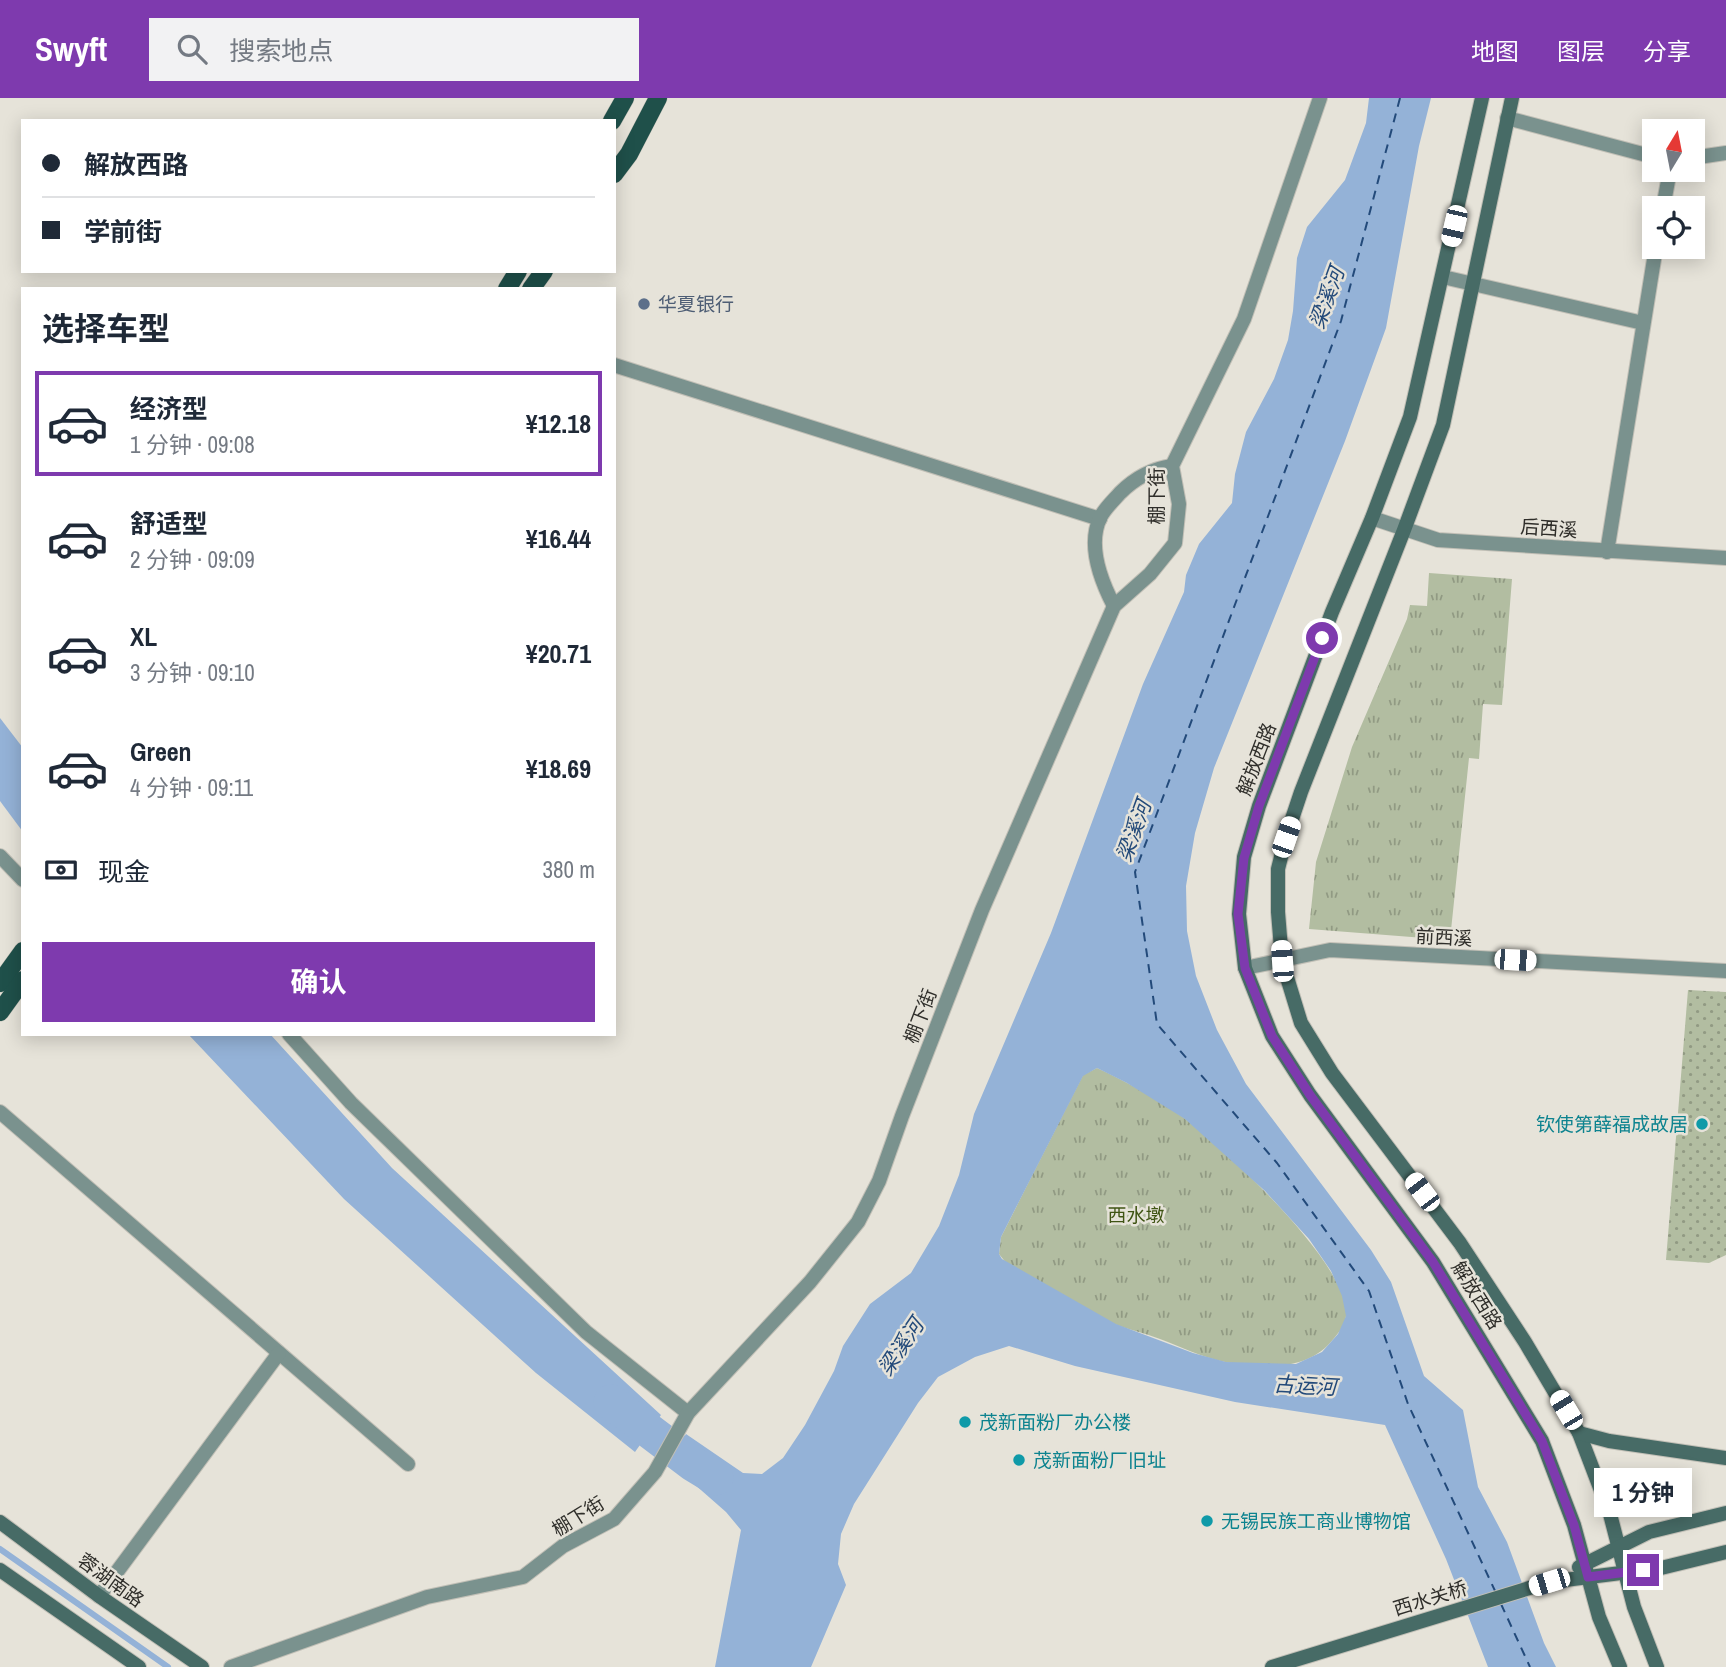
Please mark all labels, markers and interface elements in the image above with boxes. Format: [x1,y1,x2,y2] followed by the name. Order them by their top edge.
[149,18,639,81] search box
[35,27,107,71] text: Swyft
[173,30,211,68] icon: search
[229,33,333,68] text: 搜索地点
[1471,35,1519,67] text: 地图
[1557,35,1605,67] text: 图层
[1643,35,1691,67] text: 分享
[1642,119,1704,182] north arrow
[1642,119,1705,259] map controls
[84,147,188,182] text: 解放西路
[1642,196,1705,259] button: locate
[1440,203,1469,249] car
[84,214,162,249] text: 学前街
[1302,260,1352,332] water label: 梁溪河
[658,291,734,317] place label: 华夏银行
[636,296,652,312] marker: 华夏银行
[42,307,170,350] text: 选择车型
[130,391,208,426] text: 经济型
[46,392,109,455] icon: car
[526,406,591,441] text: ¥12.18
[130,429,255,460] text: 1 分钟 · 09:08
[1143,467,1169,525] street label: 棚下街
[130,506,208,541] text: 舒适型
[46,507,109,570] icon: car
[1520,513,1578,543] street label: 后西溪
[526,521,591,556] text: ¥16.44
[130,544,255,575] text: 2 分钟 · 09:09
[130,619,157,654] text: XL
[46,622,109,685] icon: car
[1306,622,1338,654] route start
[526,636,591,671] text: ¥20.71
[130,657,255,688] text: 3 分钟 · 09:10
[1230,719,1282,799] street label: 解放西路
[130,734,192,769] text: Green
[46,737,109,800] icon: car
[526,751,591,786] text: ¥18.69
[130,772,253,803] text: 4 分钟 · 09:11
[1109,793,1159,865] water label: 梁溪河
[1270,814,1303,860] car
[42,851,80,889] icon: cash
[98,854,150,889] text: 现金
[543,854,595,885] text: 380 m
[1415,923,1473,951] street label: 前西溪
[1271,939,1294,983] car
[42,942,595,1022] button: 确认
[1494,948,1537,972] car
[898,985,942,1047] street label: 棚下街
[1536,1111,1688,1137] place label: 钦使第薛福成故居
[1694,1116,1710,1132] marker: 钦使第薛福成故居
[1401,1169,1444,1215] car
[1107,1202,1165,1228] park label: 西水墩
[1446,1256,1508,1334] street label: 解放西路
[871,1309,932,1381] water label: 梁溪河
[1273,1369,1341,1402] water label: 古运河
[1547,1387,1586,1433] car
[979,1409,1131,1435] place label: 茂新面粉厂办公楼
[957,1414,973,1430] marker: 茂新面粉厂办公楼
[1033,1447,1166,1473] place label: 茂新面粉厂旧址
[1011,1452,1027,1468] marker: 茂新面粉厂旧址
[1594,1468,1692,1518] callout: 1 分钟
[1612,1477,1674,1508] text: 1 分钟
[547,1490,609,1542] street label: 棚下街
[1221,1508,1411,1534] place label: 无锡民族工商业博物馆
[1199,1513,1215,1529] marker: 无锡民族工商业博物馆
[73,1547,149,1613] street label: 蓉湖南路
[1627,1554,1659,1586] route end
[1526,1566,1573,1598] car
[1390,1574,1470,1622] street label: 西水关桥

